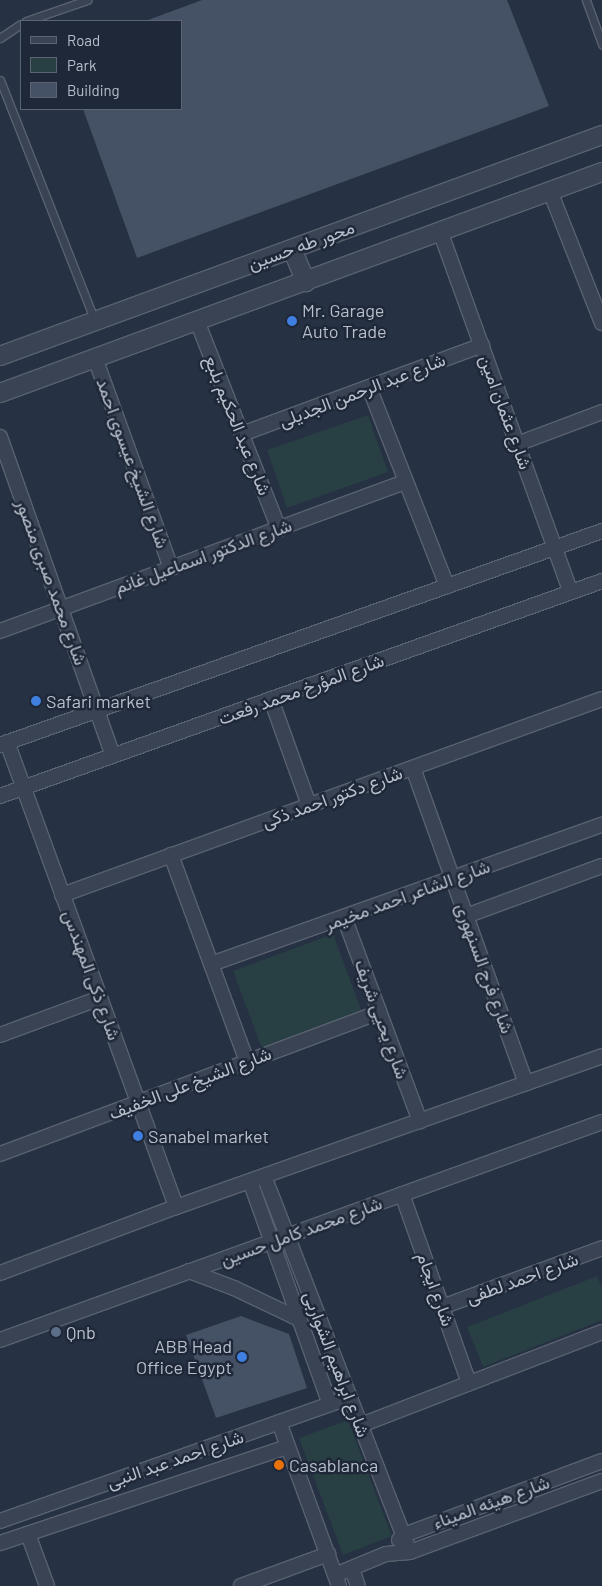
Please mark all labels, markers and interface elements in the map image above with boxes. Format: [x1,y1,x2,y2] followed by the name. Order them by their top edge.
[20,20,182,110] legend
[67,31,100,49] text: Road
[67,56,96,74] text: Park
[67,81,120,99] text: Building
[245,216,357,274] street label: محور طه حسين
[302,300,387,342] place label: Mr. Garage Auto Trade
[286,315,298,327] marker: Mr. Garage Auto Trade
[276,348,448,432] street label: شارع عبد الرحمن الجديلى
[200,352,276,498] street label: شارع عبد الحكيم بلبع
[475,352,537,472] street label: شارع عثمان امين
[92,375,174,551] street label: شارع الشيخ عيسوى احمد
[12,496,92,668] street label: شارع محمد صبرى منصور
[111,514,295,598] street label: شارع الدكتور اسماعيل غانم
[215,649,387,729] street label: شارع المؤرخ محمد رفعت
[46,690,151,712] place label: Safari market
[30,695,42,707] marker: Safari market
[259,762,405,832] street label: شارع دكتور احمد ذكى
[321,855,493,935] street label: شارع الشاعر احمد مخيمر
[451,900,519,1036] street label: شارع فرج السنهورى
[58,907,126,1043] street label: شارع ذكى المهندس
[350,956,414,1082] street label: شارع يحيى شريف
[106,1042,274,1124] street label: شارع الشيخ على الخفيف
[148,1125,269,1147] place label: Sanabel market
[132,1130,144,1142] marker: Sanabel market
[217,1192,385,1270] street label: شارع محمد كامل حسين
[463,1248,581,1308] street label: شارع احمد لطفى
[413,1249,459,1329] street label: شارع ايجام
[299,1288,375,1440] street label: شارع ابراهيم الشواربى
[66,1321,96,1343] place label: Qnb
[50,1326,62,1338] marker: Qnb
[136,1336,232,1378] place label: ABB Head Office Egypt
[236,1351,248,1363] marker: ABB Head Office Egypt
[104,1425,246,1493] street label: شارع احمد عبد النبى
[289,1454,378,1476] place label: Casablanca
[273,1459,285,1471] marker: Casablanca
[430,1471,552,1533] street label: شارع هيئه الميناء

